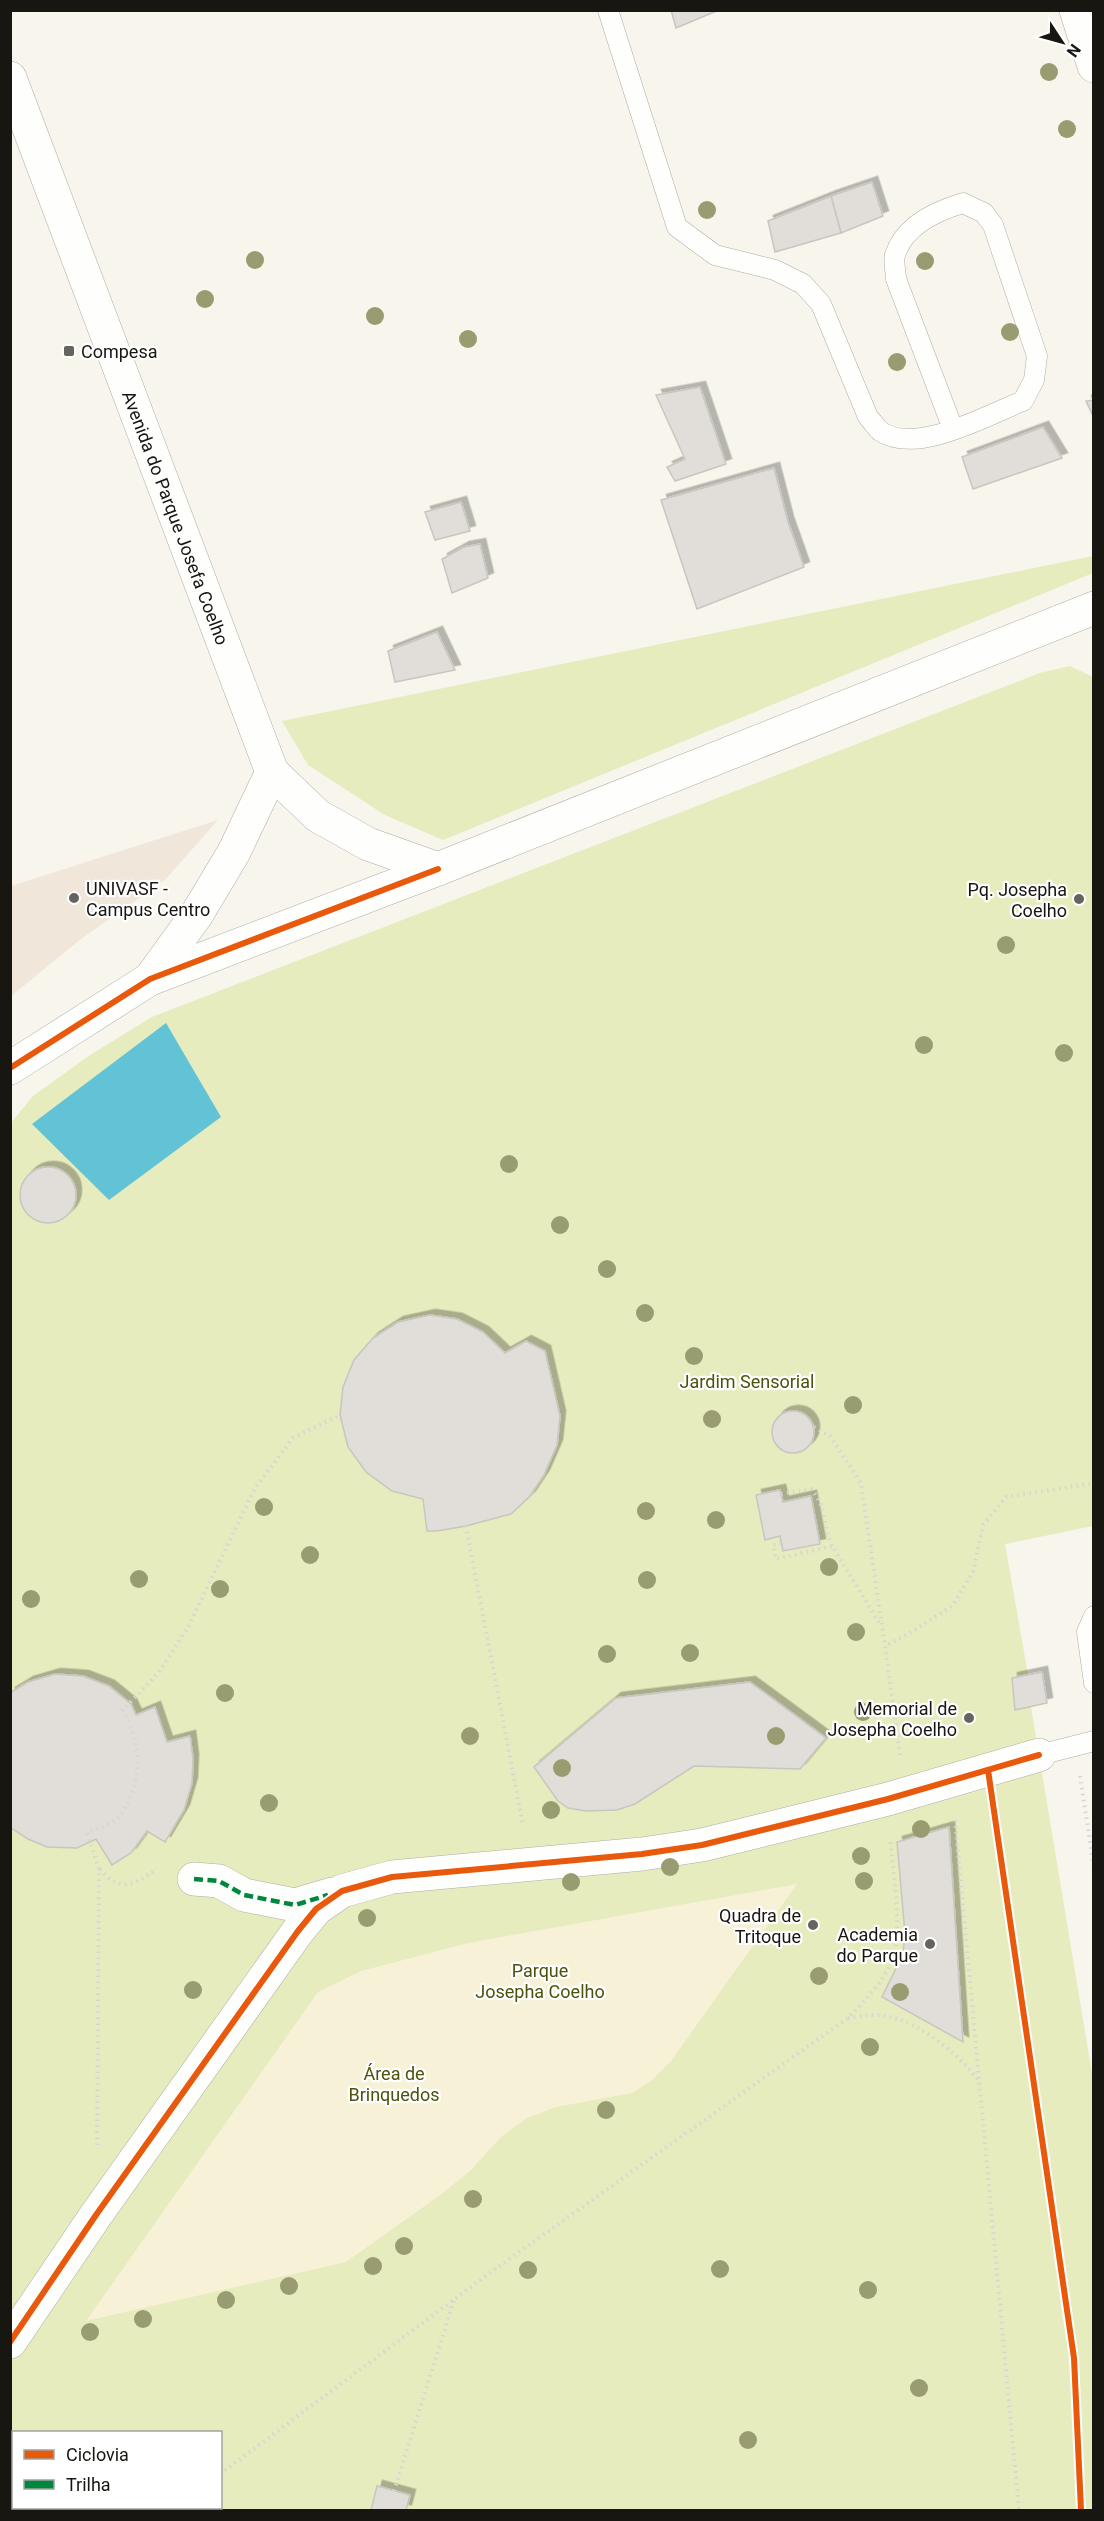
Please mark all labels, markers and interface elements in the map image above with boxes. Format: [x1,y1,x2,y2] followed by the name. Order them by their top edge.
[1032,12,1092,72] north arrow
[1063,40,1085,61] text: N
[81,341,158,362] place label: Compesa
[62,344,76,358] marker: Compesa
[118,388,234,648] street label: Avenida do Parque Josefa Coelho
[86,878,210,920] place label: UNIVASF - Campus Centro
[967,879,1067,921] place label: Pq. Josepha Coelho
[67,891,81,905] marker: UNIVASF - Campus Centro
[1072,892,1086,906] marker: Pq. Josepha Coelho
[680,1371,814,1392] park label: Jardim Sensorial
[828,1698,957,1740] place label: Memorial de Josepha Coelho
[962,1711,976,1725] marker: Memorial de Josepha Coelho
[719,1905,801,1947] place label: Quadra de Tritoque
[806,1918,820,1932] marker: Quadra de Tritoque
[836,1924,918,1966] place label: Academia do Parque
[923,1937,937,1951] marker: Academia do Parque
[475,1960,605,2002] park label: Parque Josepha Coelho
[348,2063,440,2105] park label: Área de Brinquedos
[12,2431,222,2509] legend
[66,2444,129,2465] text: Ciclovia
[66,2474,111,2495] text: Trilha

